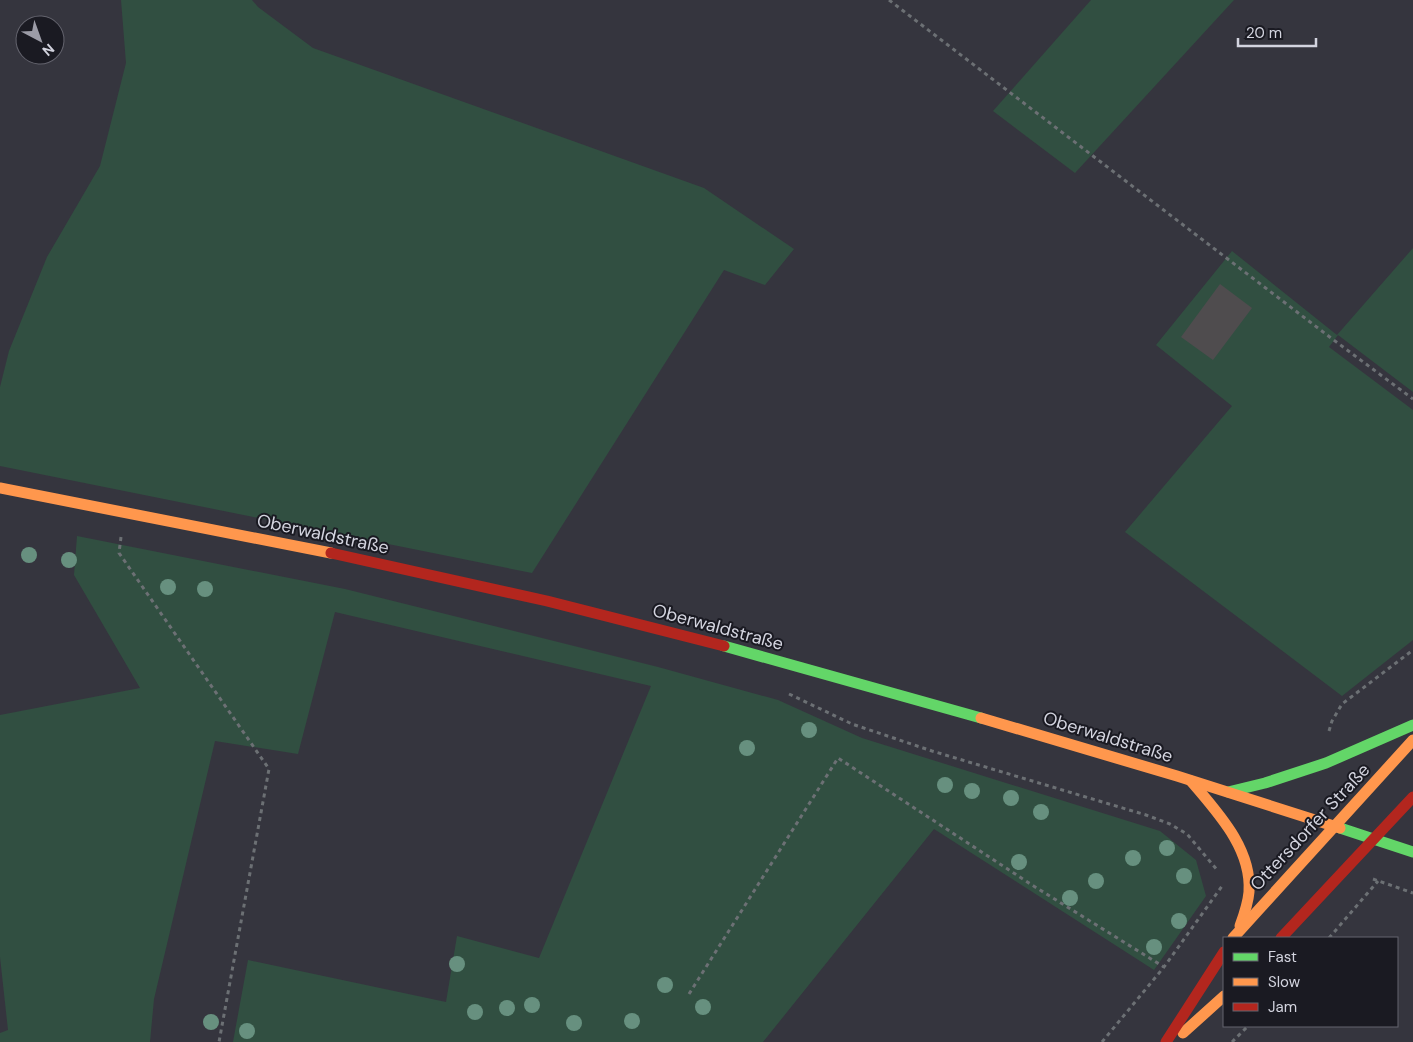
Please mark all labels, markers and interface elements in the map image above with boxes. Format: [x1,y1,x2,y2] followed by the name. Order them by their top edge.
[15,15,65,65] north arrow
[1238,15,1316,47] scale bar
[1246,23,1282,43] text: 20 m
[39,40,58,60] text: N
[255,508,391,560] street label: Oberwaldstraße
[650,598,786,656] street label: Oberwaldstraße
[1040,706,1176,768] street label: Oberwaldstraße
[1245,758,1375,896] street label: Ottersdorfer Straße
[1223,937,1398,1027] legend
[1268,947,1297,967] text: Fast
[1268,972,1301,992] text: Slow
[1268,997,1297,1017] text: Jam

